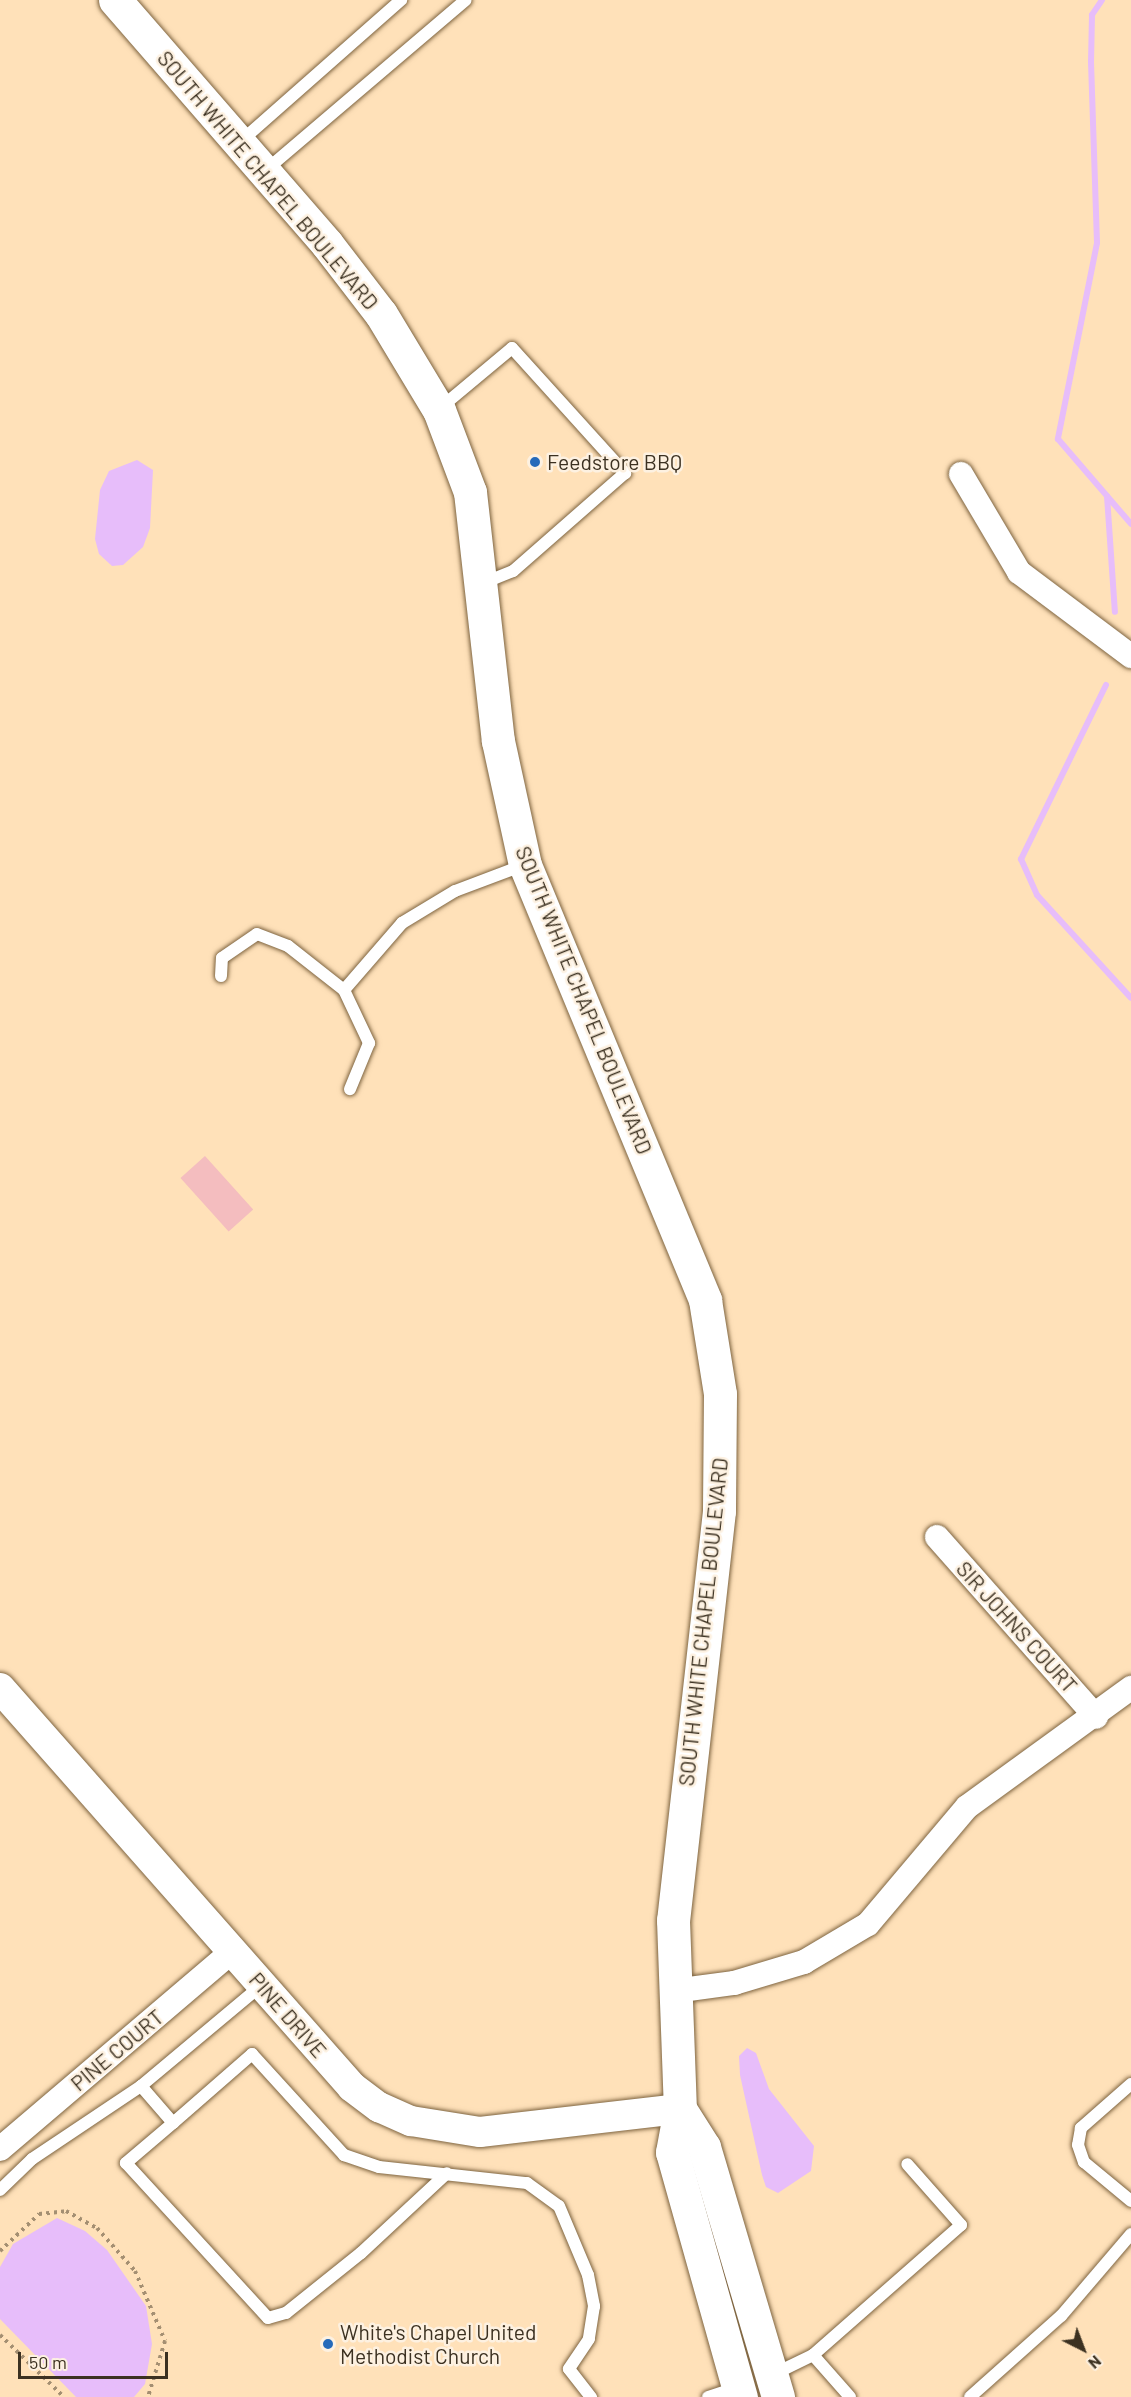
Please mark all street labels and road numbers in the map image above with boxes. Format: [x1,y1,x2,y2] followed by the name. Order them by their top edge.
[152,46,384,314] street label: SOUTH WHITE CHAPEL BOULEVARD
[511,842,657,1158] street label: SOUTH WHITE CHAPEL BOULEVARD
[673,1457,733,1787] street label: SOUTH WHITE CHAPEL BOULEVARD
[951,1556,1083,1698] street label: SIR JOHNS COURT
[244,1967,332,2063] street label: PINE DRIVE
[66,2004,168,2096] street label: PINE COURT

